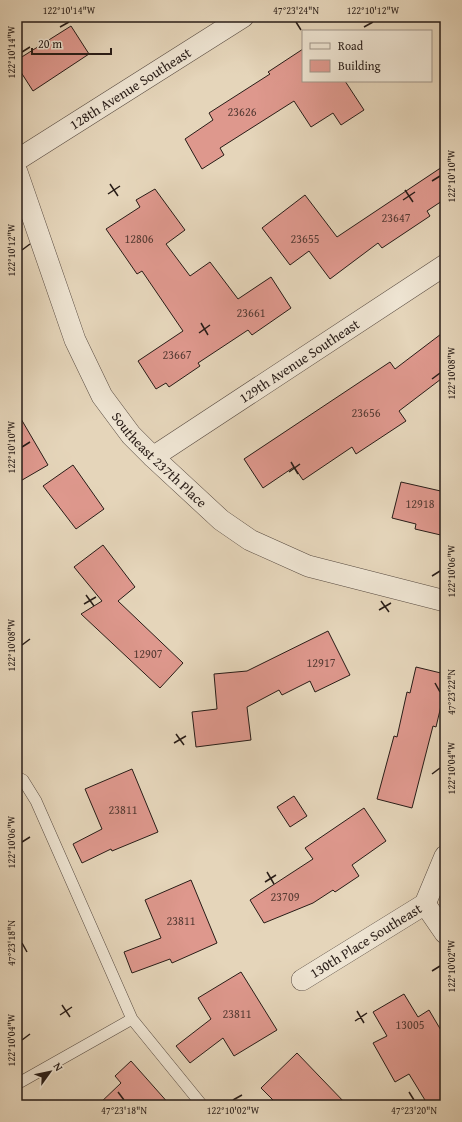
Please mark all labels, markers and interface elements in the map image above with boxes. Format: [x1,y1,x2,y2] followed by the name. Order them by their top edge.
[43,3,96,18] text: 122°10'14"W
[273,3,319,18] text: 47°23'24"N
[347,3,400,18] text: 122°10'12"W
[4,25,19,78] text: 122°10'14"W
[32,30,111,56] scale bar
[302,30,432,82] legend
[38,35,62,52] text: 20 m
[338,37,364,54] text: Road
[66,42,195,134] street label: 128th Avenue Southeast
[338,57,381,74] text: Building
[228,103,257,120] house number: 23626
[444,149,459,202] text: 122°10'10"W
[382,209,411,226] house number: 23647
[4,223,19,276] text: 122°10'12"W
[125,230,154,247] house number: 12806
[291,230,320,247] house number: 23655
[237,304,266,321] house number: 23661
[235,314,363,408] street label: 129th Avenue Southeast
[163,346,192,363] house number: 23667
[444,346,459,399] text: 122°10'08"W
[352,404,381,421] house number: 23656
[107,408,212,513] street label: Southeast 237th Place
[4,420,19,473] text: 122°10'10"W
[406,495,435,512] house number: 12918
[444,544,459,597] text: 122°10'06"W
[4,618,19,671] text: 122°10'08"W
[134,645,163,662] house number: 12907
[307,654,336,671] house number: 12917
[444,669,459,715] text: 47°23'22"N
[444,741,459,794] text: 122°10'04"W
[109,801,138,818] house number: 23811
[4,815,19,868] text: 122°10'06"W
[271,888,300,905] house number: 23709
[306,898,426,983] street label: 130th Place Southeast
[167,912,196,929] house number: 23811
[4,920,19,966] text: 47°23'18"N
[444,939,459,992] text: 122°10'02"W
[223,1005,252,1022] house number: 23811
[4,1013,19,1066] text: 122°10'04"W
[396,1016,425,1033] house number: 13005
[30,1052,70,1092] north arrow
[50,1059,67,1075] text: N
[101,1103,147,1118] text: 47°23'18"N
[207,1103,260,1118] text: 122°10'02"W
[391,1103,437,1118] text: 47°23'20"N

